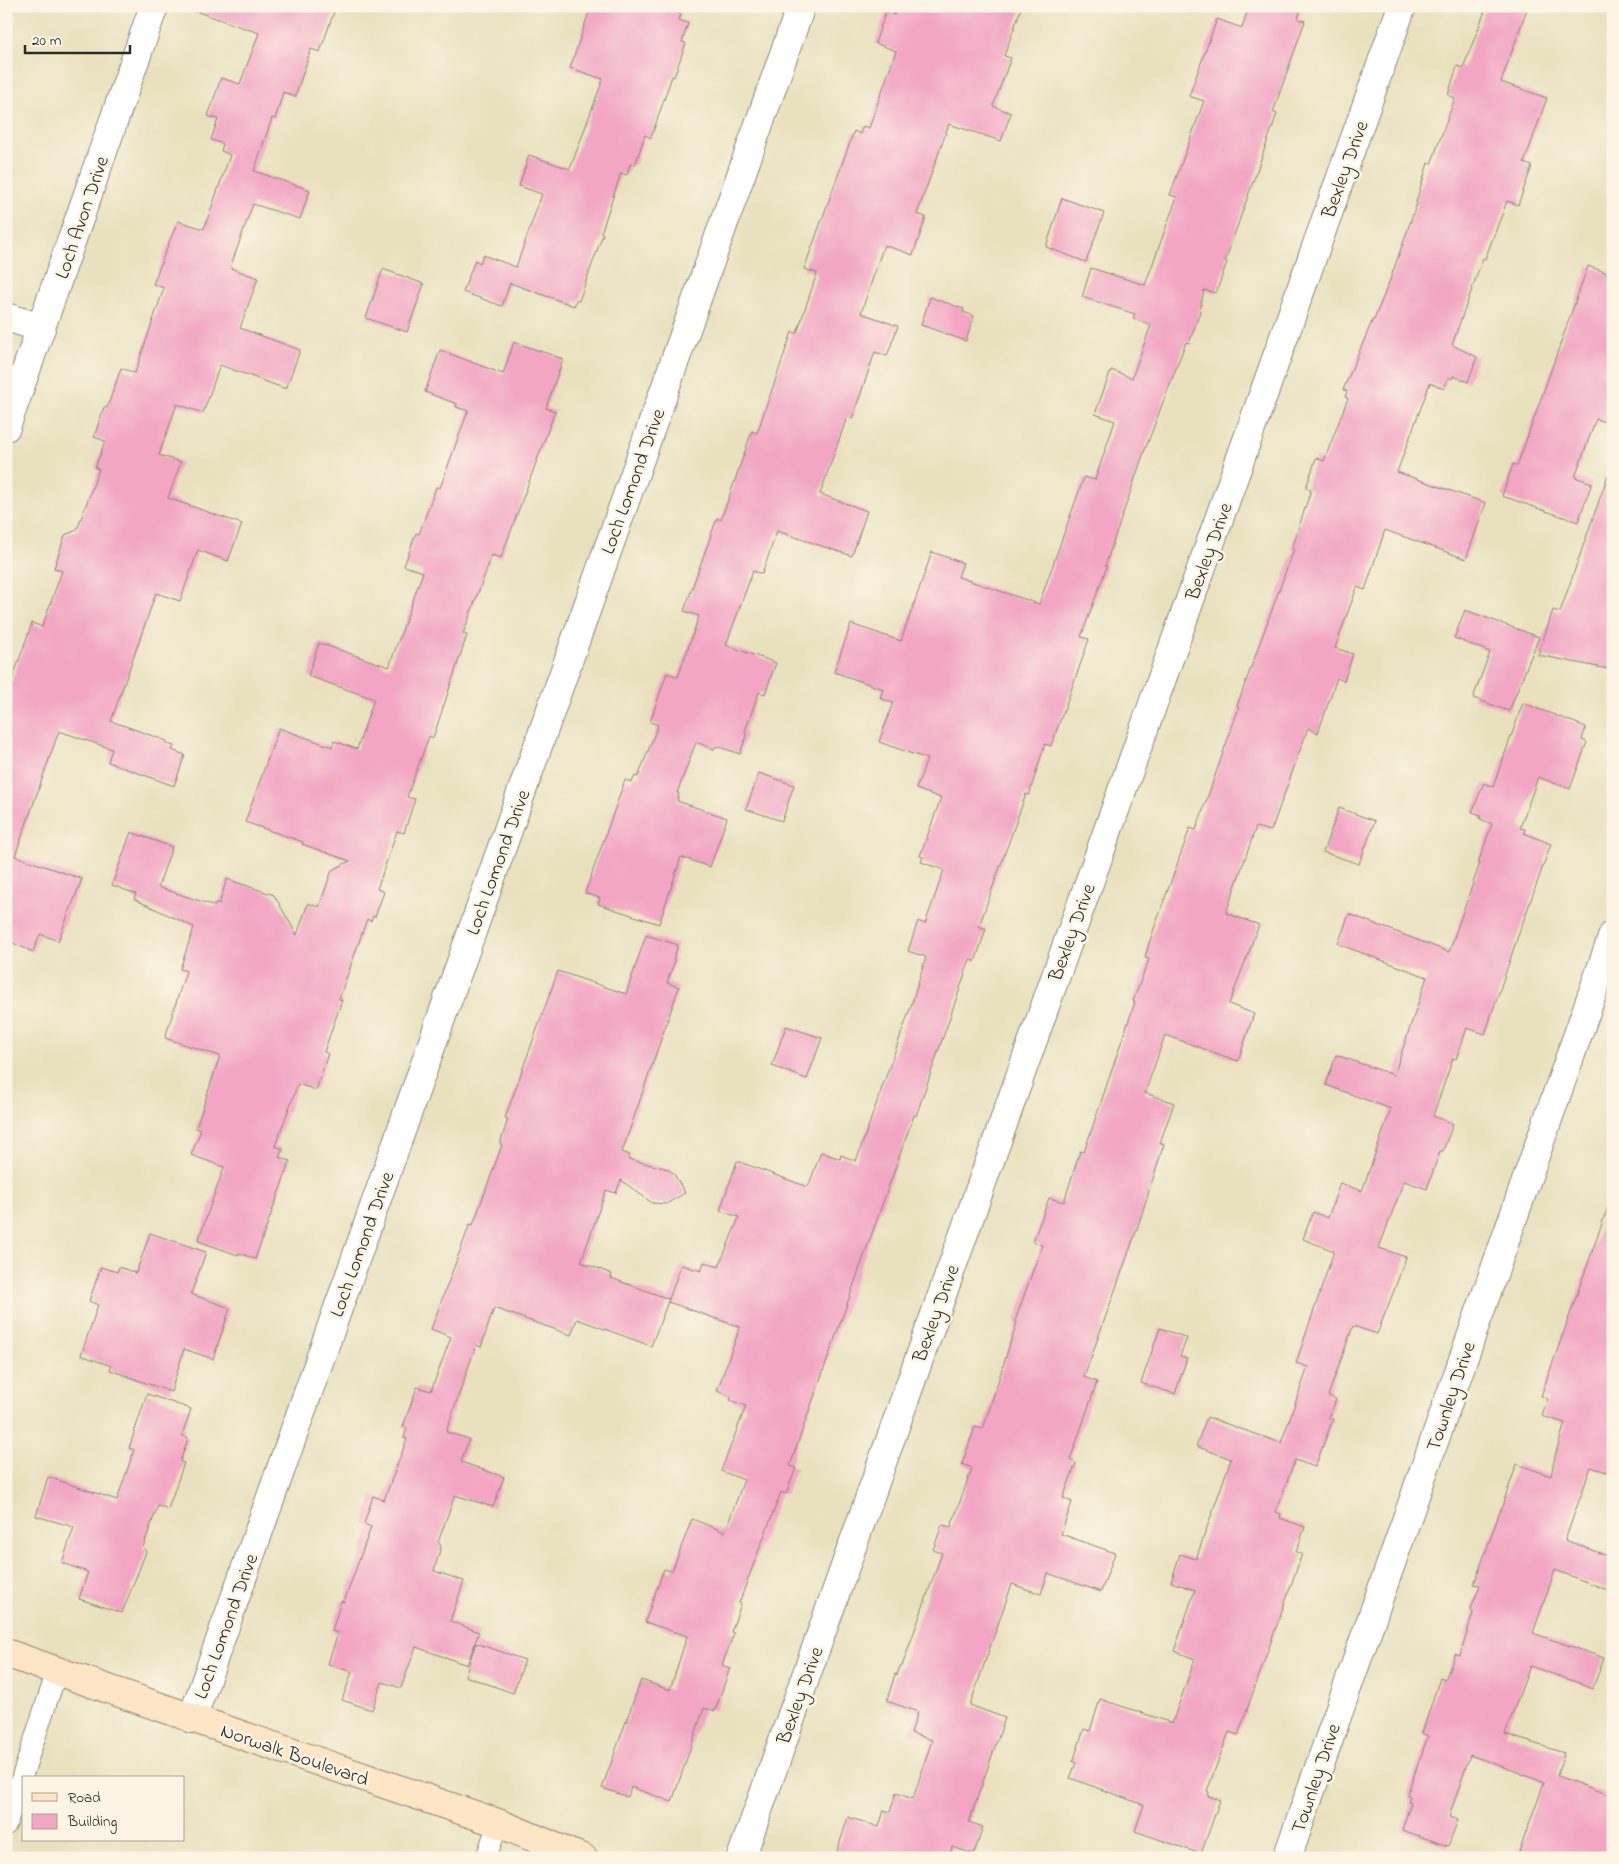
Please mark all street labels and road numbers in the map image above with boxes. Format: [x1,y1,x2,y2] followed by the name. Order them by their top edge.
[1315,117,1377,223] street label: Bexley Drive
[49,152,118,283] street label: Loch Avon Drive
[595,405,674,559] street label: Loch Lomond Drive
[1179,499,1241,605] street label: Bexley Drive
[460,786,539,940] street label: Loch Lomond Drive
[1042,880,1104,986] street label: Bexley Drive
[324,1168,403,1322] street label: Loch Lomond Drive
[906,1261,968,1367] street label: Bexley Drive
[1420,1338,1485,1456] street label: Townley Drive
[188,1550,267,1704] street label: Loch Lomond Drive
[770,1643,832,1749] street label: Bexley Drive
[216,1717,372,1795] street label: Norwalk Boulevard
[1285,1720,1350,1838] street label: Townley Drive

